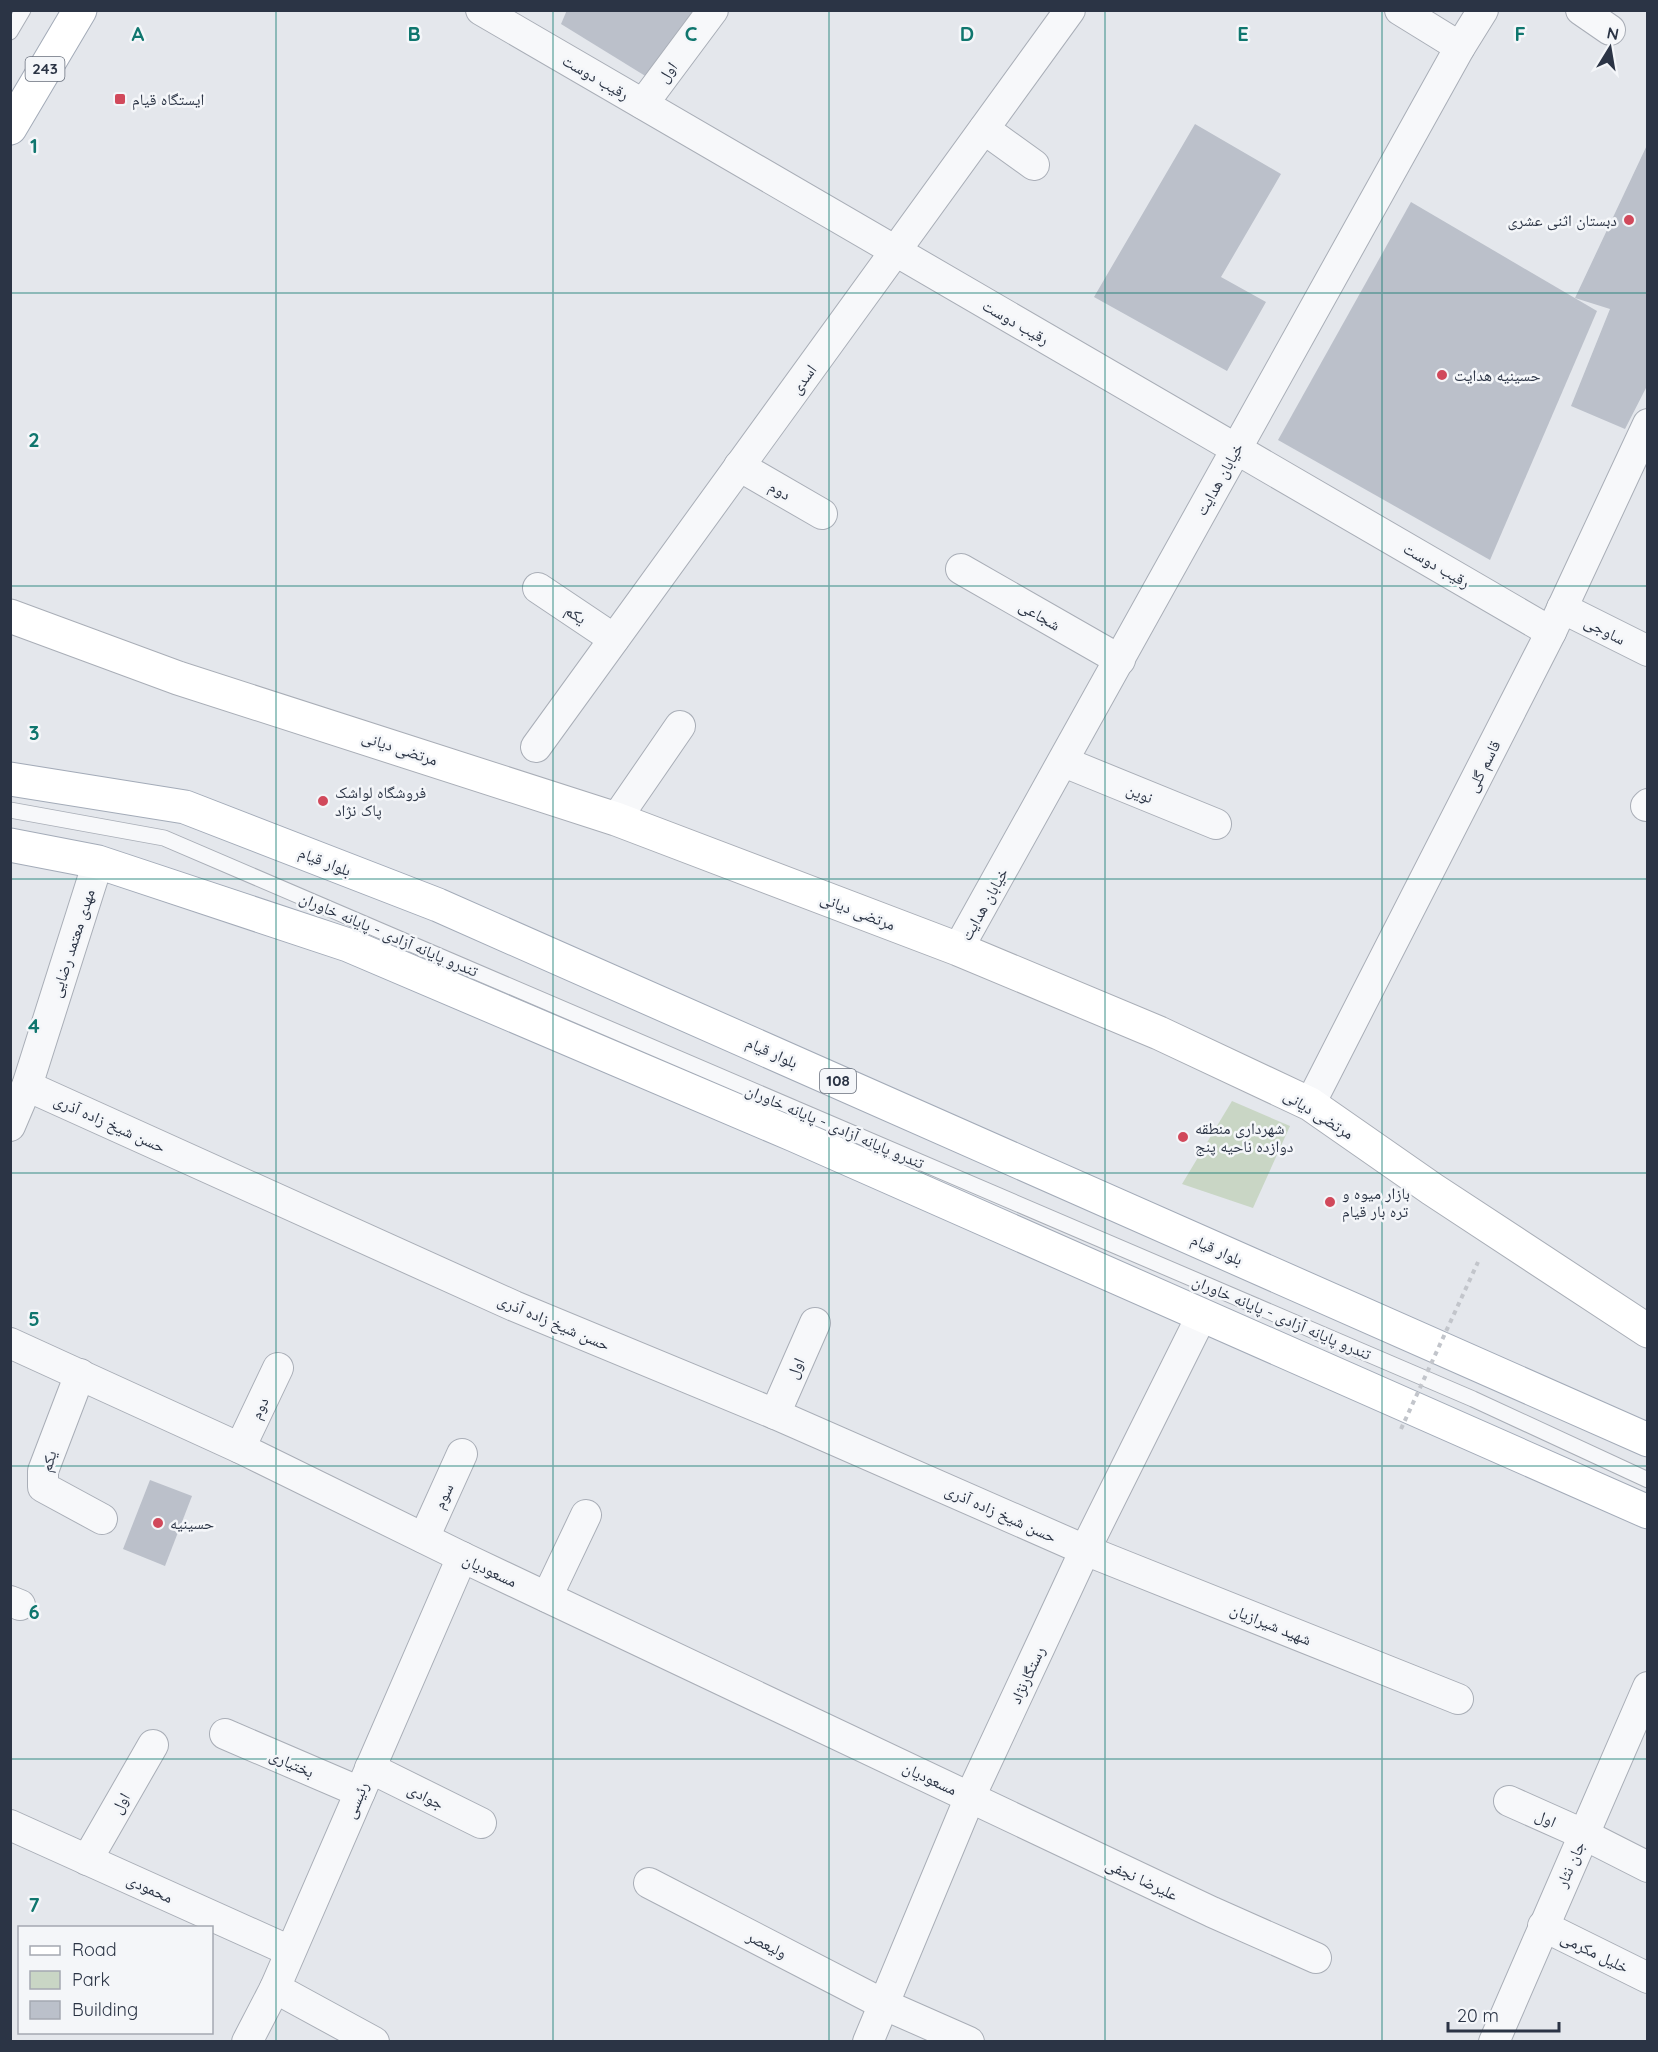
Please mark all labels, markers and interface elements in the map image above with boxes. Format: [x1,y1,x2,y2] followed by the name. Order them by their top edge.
[1580,18,1640,78] north arrow
[132,21,145,46] text: A
[407,21,421,46] text: B
[685,21,698,46] text: C
[960,21,974,46] text: D
[1237,21,1249,46] text: E
[1514,21,1526,46] text: F
[1605,22,1621,44] text: N
[559,50,633,104] street label: رقیب دوست
[26,57,64,81] road number: 243
[653,58,682,87] street label: اول
[132,89,204,110] place label: ایستگاه قیام
[113,92,127,106] marker: ایستگاه قیام
[30,133,38,158] text: 1
[1507,210,1617,231] place label: دبستان اثنی عشری
[1622,213,1636,227] marker: دبستان اثنی عشری
[979,295,1053,349] street label: رقیب دوست
[786,360,821,398] street label: اسدی
[1454,365,1541,385] place label: حسینیه هدایت
[1435,368,1449,382] marker: حسینیه هدایت
[28,427,40,452] text: 2
[1191,439,1248,519] street label: خیابان‌ هدایت
[765,476,794,505] street label: دوم
[1400,538,1474,592] street label: رقیب دوست
[1015,595,1064,636] street label: شجاعی
[561,600,590,629] street label: یکم
[1581,611,1629,650] street label: ساوجی
[29,720,39,745] text: 3
[359,726,440,771] street label: مرتضی دیانی
[1461,737,1505,796] street label: قاسم گلی
[1123,779,1156,808] street label: نوین
[335,782,426,820] place label: فروشگاه لواشک پاک نژاد
[316,794,330,808] marker: فروشگاه لواشک پاک نژاد
[296,842,354,881] street label: بلوار قیام
[956,864,1013,944] street label: خیابان‌ هدایت
[45,886,100,1000] street label: مهدی معتمد رضایی
[296,887,482,982] street label: تندرو پایانه آزادی - پایانه خاوران
[817,888,898,935] street label: مرتضی دیانی
[28,1013,40,1038] text: 4
[743,1032,801,1073] street label: بلوار قیام
[820,1069,856,1093] road number: 108
[742,1079,928,1174] street label: تندرو پایانه آزادی - پایانه خاوران
[1280,1085,1358,1144] street label: مرتضی دیانی
[51,1089,169,1157] street label: حسن شیخ زاده آذری
[1195,1118,1293,1157] place label: شهرداری منطقه دوازده ناحیه پنج
[1176,1130,1190,1144] marker: شهرداری منطقه دوازده ناحیه پنج
[1342,1183,1410,1222] place label: بازار میوه و تره بار قیام
[1323,1195,1337,1209] marker: بازار میوه و تره بار قیام
[1188,1229,1246,1270] street label: بلوار قیام
[1189,1270,1375,1365] street label: تندرو پایانه آزادی - پایانه خاوران
[495,1289,613,1356] street label: حسن شیخ زاده آذری
[28,1306,40,1331] text: 5
[782,1354,809,1382] street label: اول
[245,1394,274,1423] street label: دوم
[35,1448,62,1474] street label: یکم
[942,1479,1060,1547] street label: حسن شیخ زاده آذری
[428,1480,458,1512] street label: سوم
[170,1513,214,1533] place label: حسینیه
[151,1516,165,1530] marker: حسینیه
[459,1549,520,1592] street label: مسعودیان
[28,1599,40,1624] text: 6
[1227,1599,1315,1650] street label: شهید شیرازیان
[1005,1643,1049,1707] street label: رستگارنژاد
[266,1744,317,1783] street label: بختیاری
[899,1757,960,1800] street label: مسعودیان
[404,1778,447,1814] street label: جوادی
[339,1779,374,1822] street label: رئیسی
[106,1789,135,1818] street label: اول
[1532,1805,1560,1832] street label: اول
[1551,1838,1590,1891] street label: جان نثار
[1102,1854,1181,1905] street label: علیرضا نجفی
[123,1869,176,1908] street label: محمودی
[29,1892,40,1917] text: 7
[743,1925,790,1962] street label: ولیعصر
[18,1926,213,2034] legend
[1557,1927,1632,1978] street label: خلیل مکرمی
[72,1938,117,1961] text: Road
[72,1968,110,1991] text: Park
[1448,1995,1559,2033] scale bar
[72,1998,138,2021] text: Building
[1457,2004,1499,2027] text: 20 m

